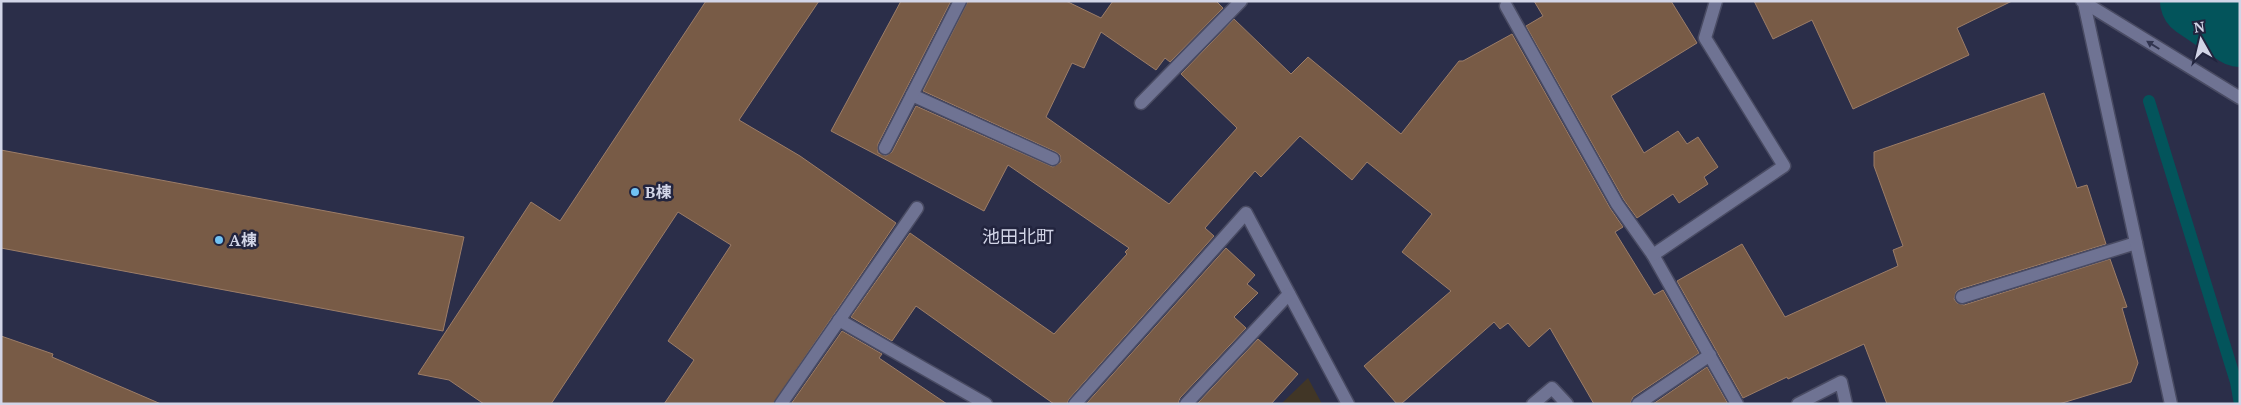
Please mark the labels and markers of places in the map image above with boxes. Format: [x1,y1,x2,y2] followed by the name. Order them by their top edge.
[645,181,671,203] place label: B棟
[629,186,641,198] marker: B棟
[229,229,257,251] place label: A棟
[213,234,225,246] marker: A棟

